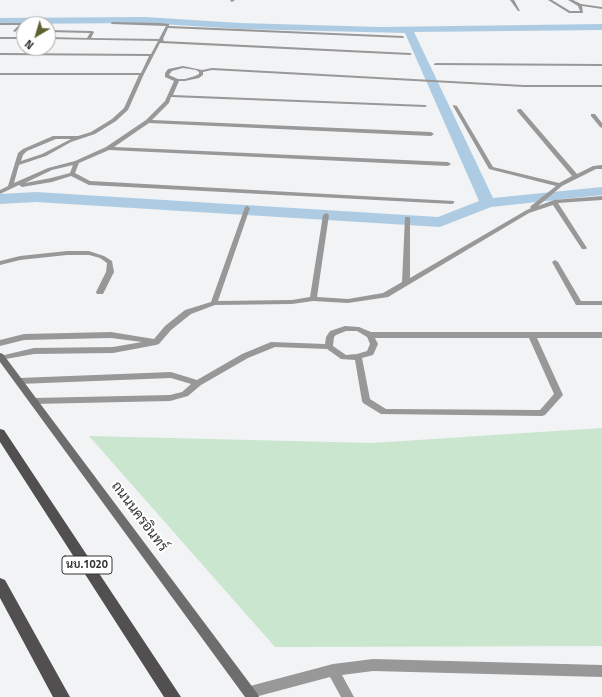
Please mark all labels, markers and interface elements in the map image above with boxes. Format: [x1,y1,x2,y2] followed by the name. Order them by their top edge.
[16,16,56,56] north arrow
[21,36,37,53] text: N
[107,479,171,555] street label: ถนนนครอินทร์
[62,556,112,574] road number: นบ.1020

